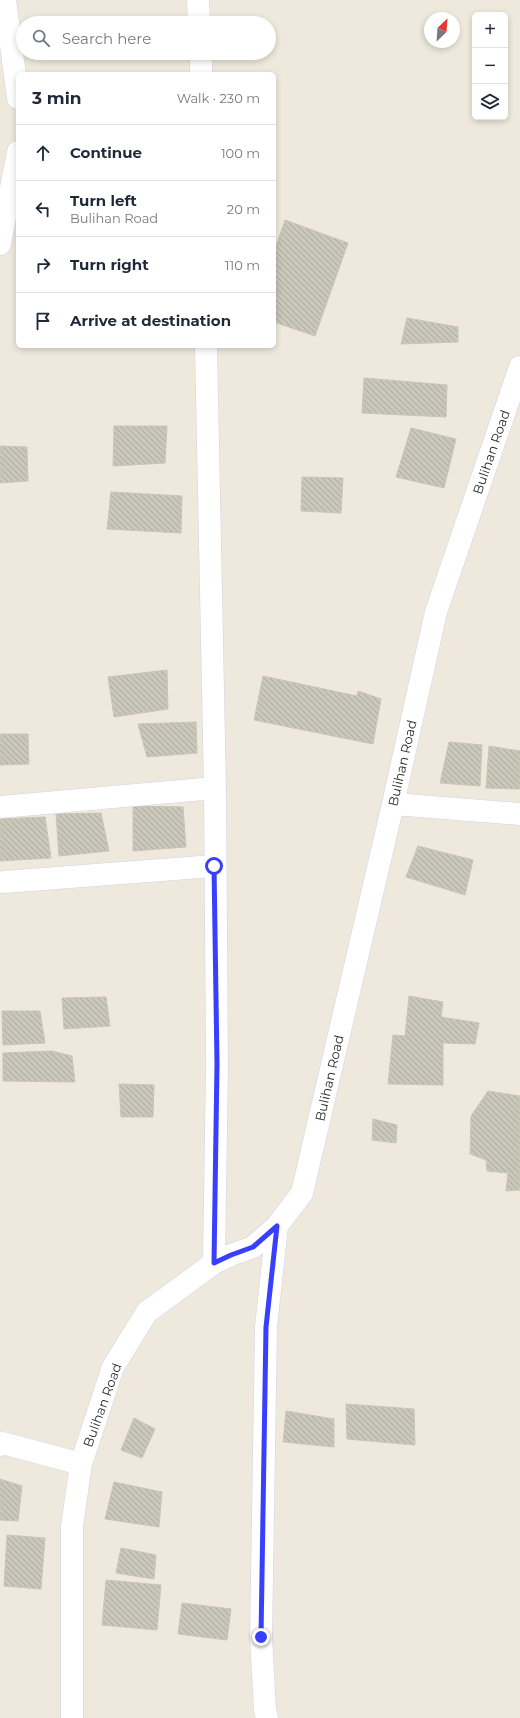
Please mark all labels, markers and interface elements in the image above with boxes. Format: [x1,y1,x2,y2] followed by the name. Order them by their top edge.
[424,12,460,48] north arrow
[472,12,508,120] map controls
[472,12,508,48] button: +
[16,16,276,60] search box
[30,27,52,49] icon: search
[62,29,151,48] text: Search here
[472,48,508,84] button: −
[472,84,508,120] button: layers
[32,88,82,108] text: 3 min
[177,90,260,106] text: Walk · 230 m
[32,142,54,164] icon: ahead
[70,143,142,162] text: Continue
[221,145,260,161] text: 100 m
[70,191,137,210] text: Turn left
[32,198,54,220] icon: left
[227,201,260,217] text: 20 m
[70,210,158,226] text: Bulihan Road
[32,254,54,276] icon: right
[70,255,149,274] text: Turn right
[225,257,260,273] text: 110 m
[32,310,54,332] icon: arrive
[70,311,231,330] text: Arrive at destination
[469,408,513,496] street label: Bulihan Road
[384,718,420,808] street label: Bulihan Road
[205,857,223,875] route start
[311,1033,347,1123] street label: Bulihan Road
[79,1361,125,1449] street label: Bulihan Road
[252,1628,270,1646] route end

